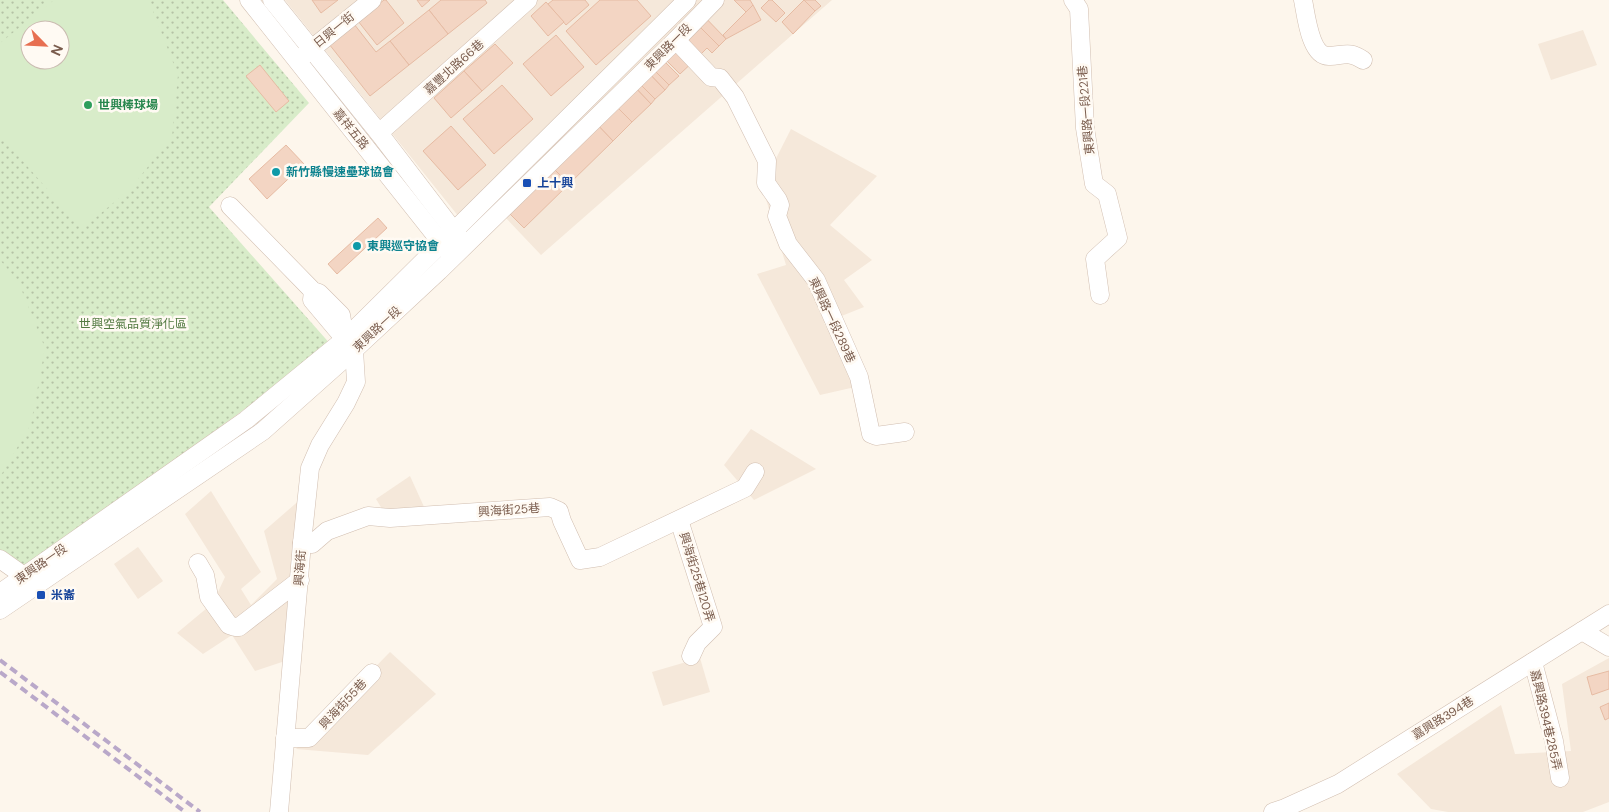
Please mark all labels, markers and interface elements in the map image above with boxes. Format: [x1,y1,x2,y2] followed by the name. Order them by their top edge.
[310,9,358,51] street label: 日興一街
[20,20,70,70] north arrow
[641,20,695,74] street label: 東興路一段
[421,36,487,98] street label: 嘉豐北路66巷
[47,42,67,59] text: N
[1074,65,1098,155] street label: 東興路一段221巷
[98,97,158,113] place label: 世興棒球場
[82,99,94,111] marker: 世興棒球場
[330,105,372,153] street label: 嘉祥五路
[286,164,394,180] place label: 新竹縣慢速壘球協會
[270,166,282,178] marker: 新竹縣慢速壘球協會
[537,175,573,191] place label: 上十興
[521,177,533,189] marker: 上十興
[367,238,439,254] place label: 東興巡守協會
[351,240,363,252] marker: 東興巡守協會
[805,274,859,366] street label: 東興路一段289巷
[350,303,404,355] street label: 東興路一段
[79,316,187,332] park label: 世興空氣品質淨化區
[477,500,541,520] street label: 興海街25巷
[676,530,718,624] street label: 興海街25巷120弄
[12,540,70,588] street label: 東興路一段
[291,549,309,587] street label: 興海街
[51,587,75,603] place label: 米崙
[35,589,47,601] marker: 米崙
[1527,668,1565,772] street label: 嘉興路394巷285弄
[316,676,370,732] street label: 興海街55巷
[1409,693,1477,743] street label: 嘉興路394巷

